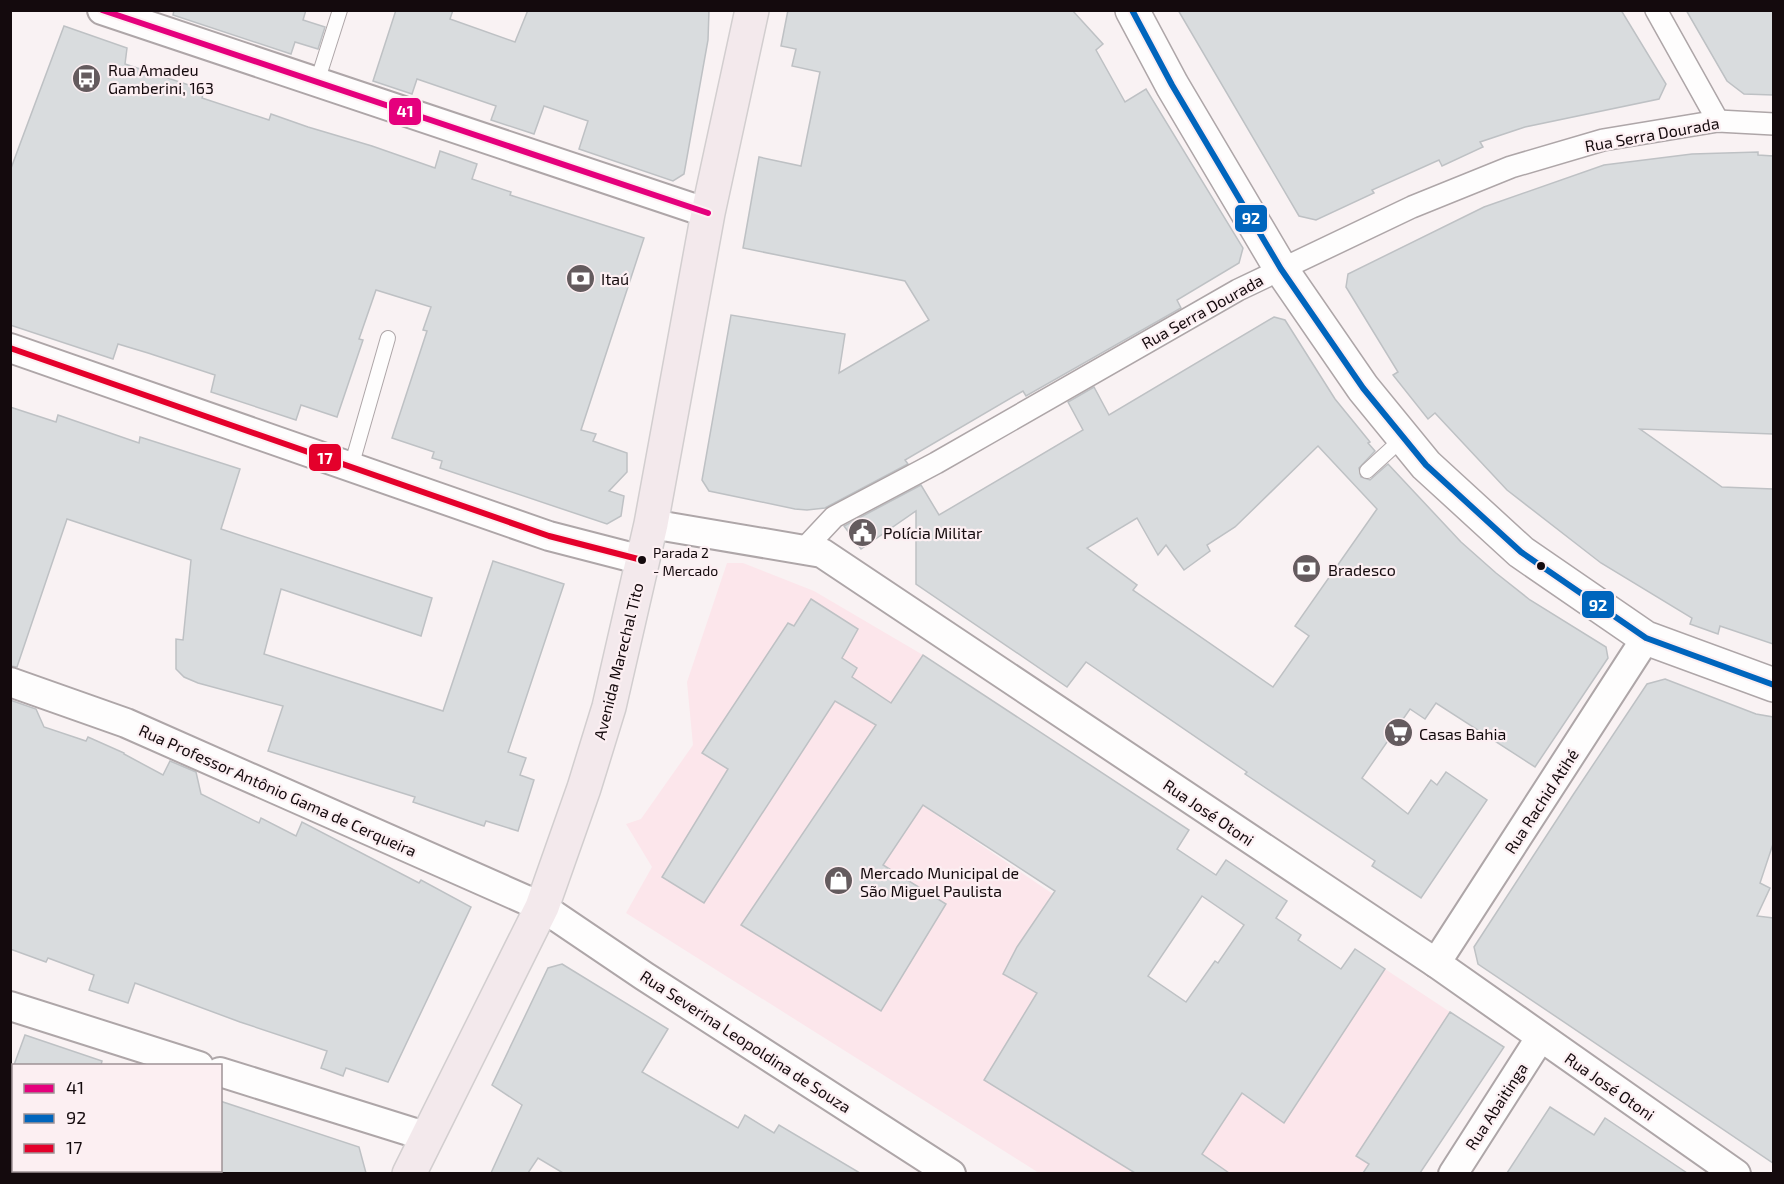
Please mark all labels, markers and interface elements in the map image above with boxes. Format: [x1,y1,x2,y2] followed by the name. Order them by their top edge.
[108,60,214,97] place label: Rua Amadeu Gamberini, 163
[71,62,103,94] bus stop icon: Rua Amadeu Gamberini, 163
[388,97,422,126] line badge: 41
[396,101,414,120] text: 41
[1583,113,1721,155] street label: Rua Serra Dourada
[1234,204,1268,233] line badge: 92
[1242,208,1260,227] text: 92
[564,262,596,294] bank icon: Itaú
[601,269,629,288] place label: Itaú
[1138,270,1266,352] street label: Rua Serra Dourada
[308,443,342,472] line badge: 17
[317,448,333,467] text: 17
[846,516,878,548] public building icon: Polícia Militar
[883,523,983,542] place label: Polícia Militar
[653,544,718,579] place label: Parada 2 - Mercado
[1291,553,1323,585] bank icon: Bradesco
[636,554,648,566] marker: Parada 2 - Mercado
[1328,560,1396,579] place label: Bradesco
[1535,560,1547,572] unlabelled marker
[589,581,647,741] street label: Avenida Marechal Tito
[1581,590,1615,619] line badge: 92
[1589,595,1607,614] text: 92
[1382,717,1414,749] supermarket icon: Casas Bahia
[136,720,420,860] street label: Rua Professor Antônio Gama de Cerqueira
[1419,724,1506,743] place label: Casas Bahia
[1500,745,1582,857] street label: Rua Rachid Atihé
[1160,775,1258,849] street label: Rua José Otoni
[860,863,1019,900] place label: Mercado Municipal de São Miguel Paulista
[823,865,855,897] shop icon: Mercado Municipal de São Miguel Paulista
[637,966,855,1116] street label: Rua Severina Leopoldina de Souza
[1562,1048,1658,1124] street label: Rua José Otoni
[1461,1059,1531,1153] street label: Rua Abaitinga
[12,1064,222,1172] legend
[66,1076,84,1098] text: 41
[66,1106,86,1128] text: 92
[66,1136,82,1158] text: 17

